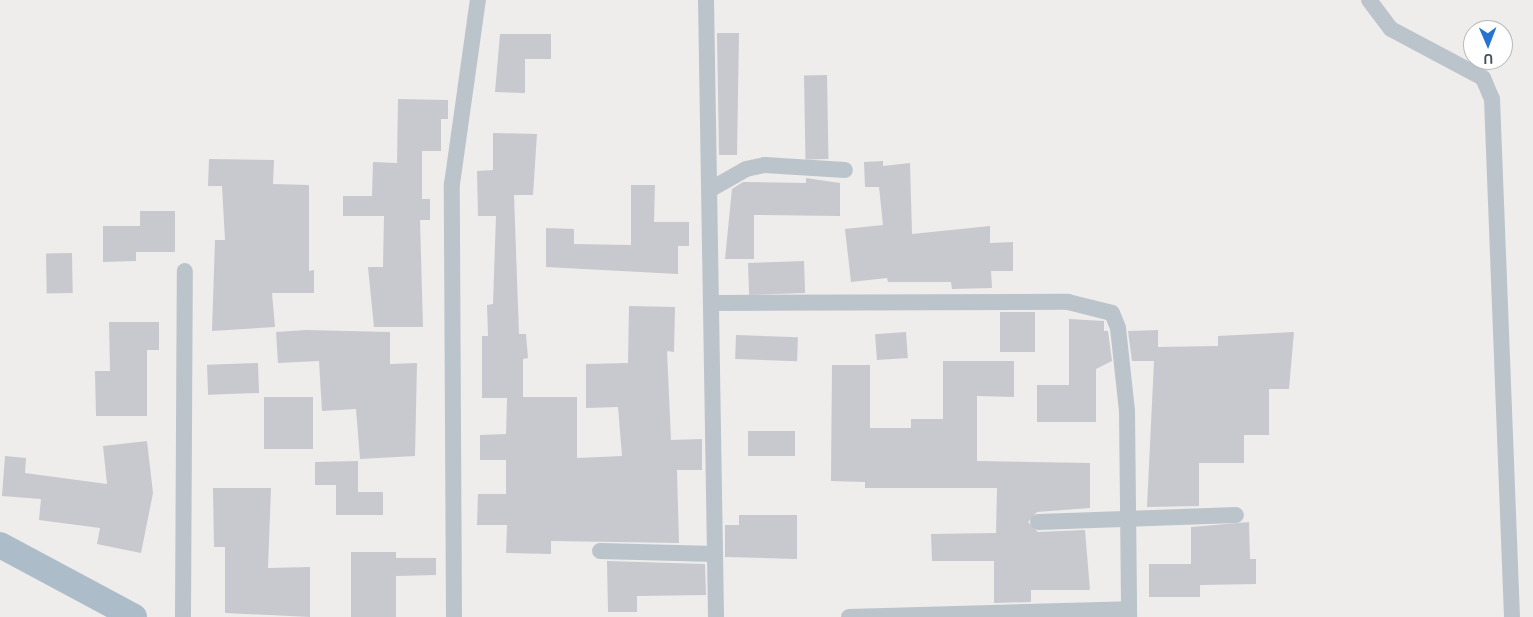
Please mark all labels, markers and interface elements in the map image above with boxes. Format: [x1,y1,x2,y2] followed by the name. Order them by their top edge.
[1463,20,1513,70] north arrow
[1483,50,1493,68] text: U

